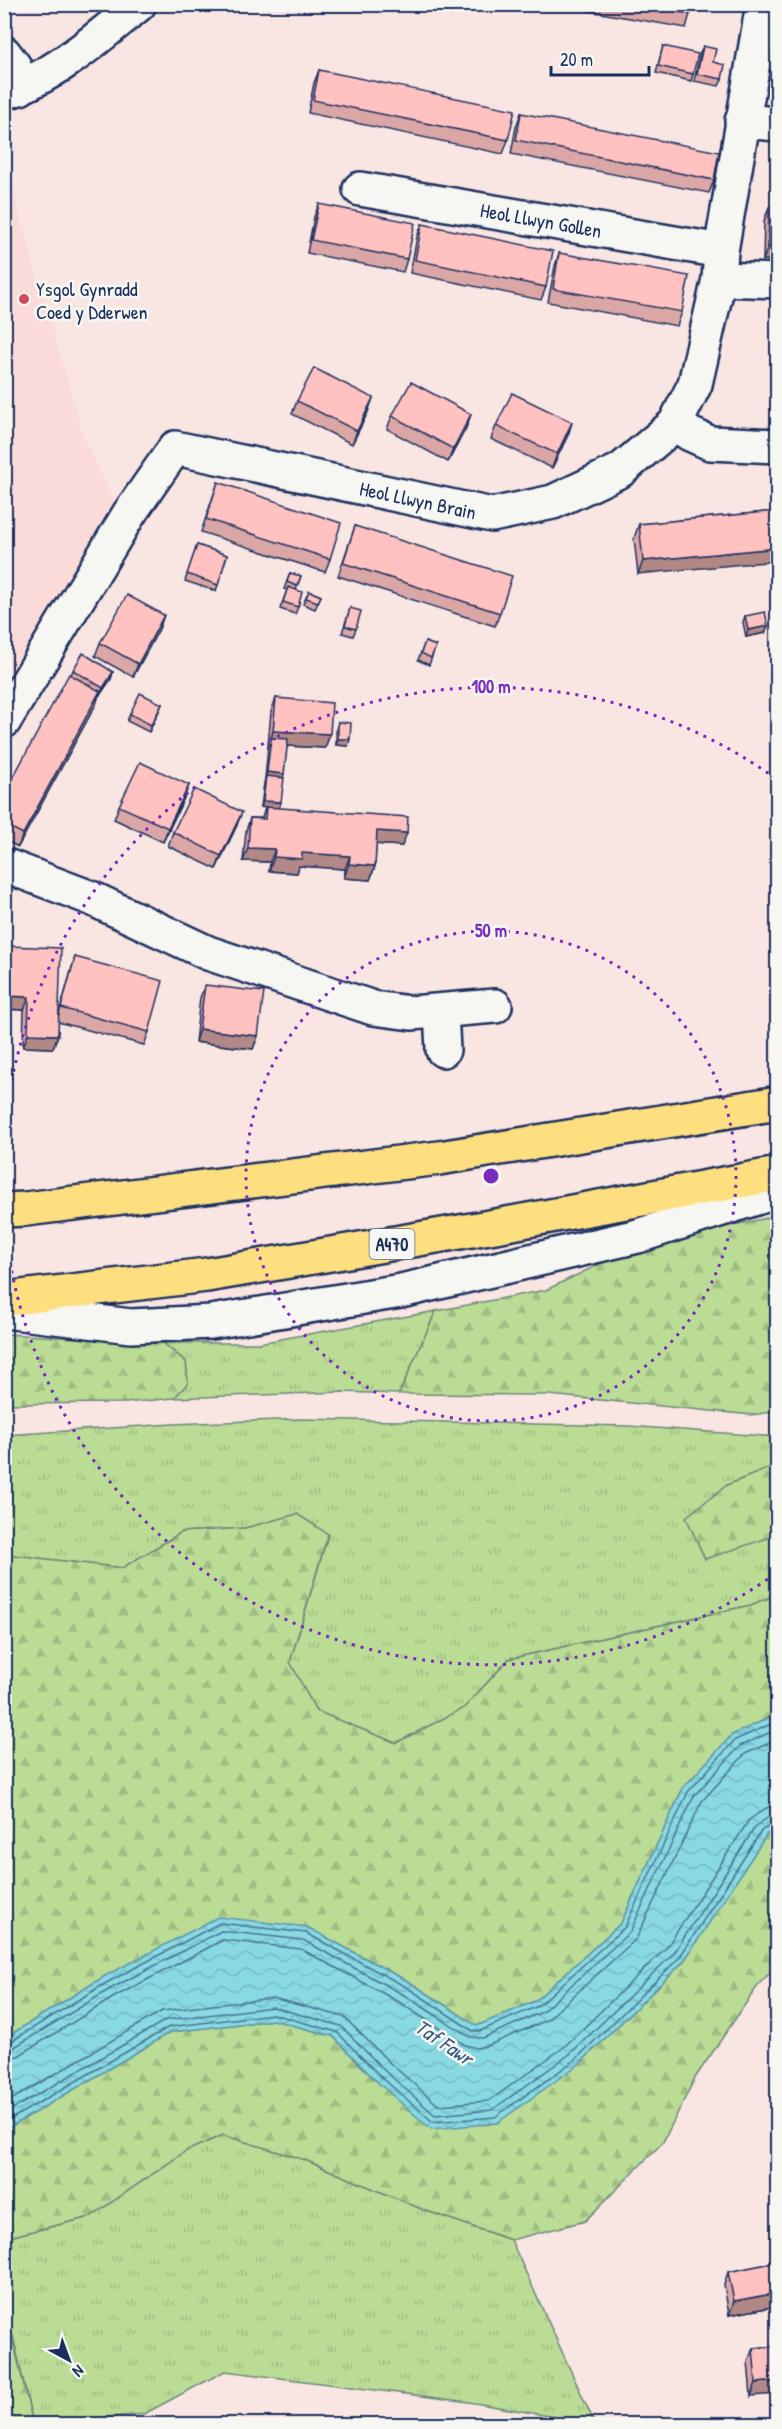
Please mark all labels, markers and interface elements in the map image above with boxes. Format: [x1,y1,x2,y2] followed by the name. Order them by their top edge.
[551,39,648,77] scale bar
[560,47,593,72] text: 20 m
[478,196,604,244] street label: Heol Llwyn Gollen
[36,275,148,325] place label: Ysgol Gynradd Coed y Dderwen
[17,292,31,306] marker: Ysgol Gynradd Coed y Dderwen
[357,474,479,526] street label: Heol Llwyn Brain
[471,674,511,699] text: 100 m
[475,918,507,943] text: 50 m
[481,1166,501,1186] centre of rings
[370,1229,414,1259] road number: A470
[409,2012,481,2074] water label: Taf Fawr
[39,2330,99,2390] north arrow
[68,2360,89,2383] text: N

